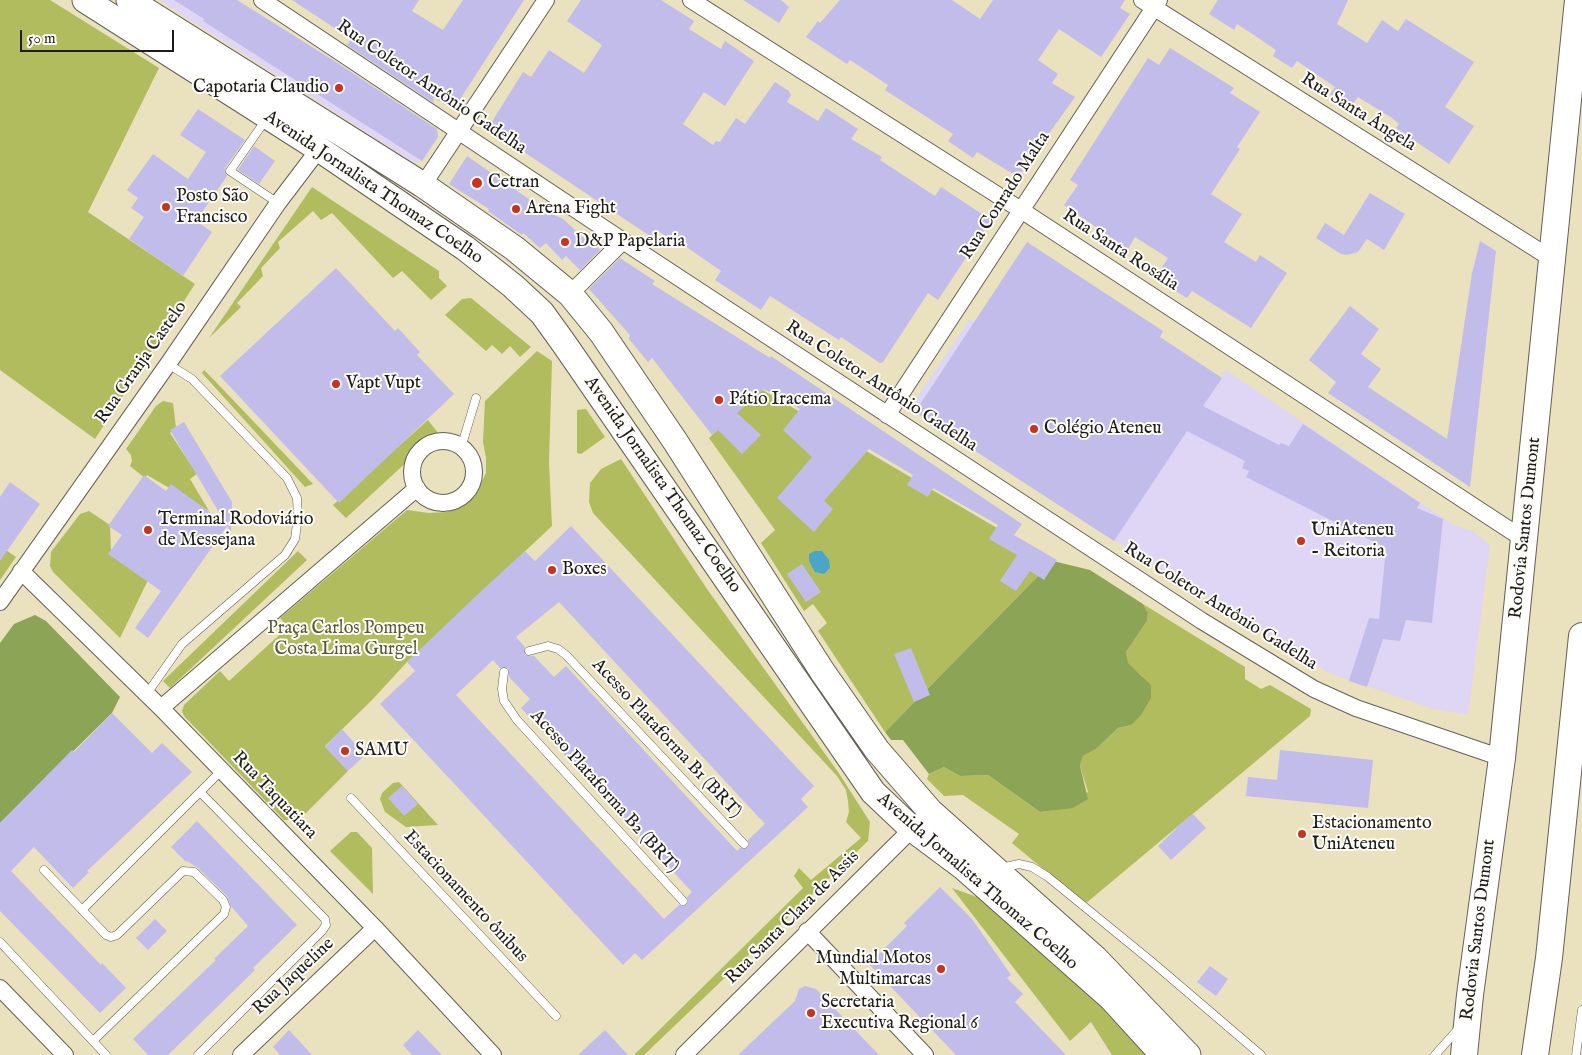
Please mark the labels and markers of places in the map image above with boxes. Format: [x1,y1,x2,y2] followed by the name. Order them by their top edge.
[193,77,329,99] place label: Capotaria Claudio
[333,82,345,94] marker: Capotaria Claudio
[488,172,539,194] place label: Cetran
[470,176,484,190] marker: Cetran
[176,186,249,228] place label: Posto São Francisco
[526,198,616,220] place label: Arena Fight
[160,201,172,213] marker: Posto São Francisco
[510,203,522,215] marker: Arena Fight
[575,231,685,253] place label: D&P Papelaria
[559,236,571,248] marker: D&P Papelaria
[346,373,421,395] place label: Vapt Vupt
[330,378,342,390] marker: Vapt Vupt
[729,389,831,411] place label: Pátio Iracema
[713,394,725,406] marker: Pátio Iracema
[1044,418,1162,440] place label: Colégio Ateneu
[1028,423,1040,435] marker: Colégio Ateneu
[158,509,313,552] place label: Terminal Rodoviário de Messejana
[1311,520,1394,562] place label: UniAteneu - Reitoria
[142,524,154,536] marker: Terminal Rodoviário de Messejana
[1295,535,1307,547] marker: UniAteneu - Reitoria
[562,559,607,581] place label: Boxes
[546,564,558,576] marker: Boxes
[355,740,408,762] place label: SAMU
[339,745,351,757] marker: SAMU
[1312,813,1432,856] place label: Estacionamento UniAteneu
[1296,828,1308,840] marker: Estacionamento UniAteneu
[816,948,931,991] place label: Mundial Motos Multimarcas
[935,963,947,975] marker: Mundial Motos Multimarcas
[821,992,978,1034] place label: Secretaria Executiva Regional 6
[805,1007,817,1019] marker: Secretaria Executiva Regional 6

